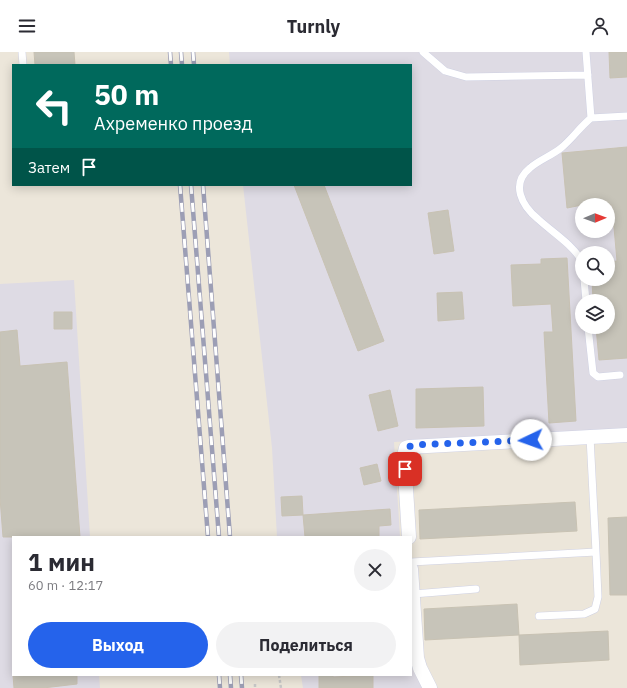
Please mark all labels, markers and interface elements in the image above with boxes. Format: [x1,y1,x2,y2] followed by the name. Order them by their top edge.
[16,15,38,37] icon: menu
[287,15,340,38] text: Turnly
[589,15,611,37] icon: person
[94,76,159,113] text: 50 m
[28,80,80,132] icon: left
[94,112,253,135] text: Ахременко проезд
[78,156,100,178] icon: arrive
[28,158,70,177] text: Затем
[575,198,615,238] north arrow
[575,198,615,334] map controls
[575,246,615,286] button: search
[575,294,615,334] button: layers
[510,419,552,461] position arrow
[388,452,422,486] pin
[394,458,416,480] icon: arrive
[28,546,95,578] text: 1 мин
[354,549,396,591] button: close
[28,577,103,594] text: 60 m · 12:17
[28,622,208,668] button: Выход
[216,622,396,668] button: Поделиться

